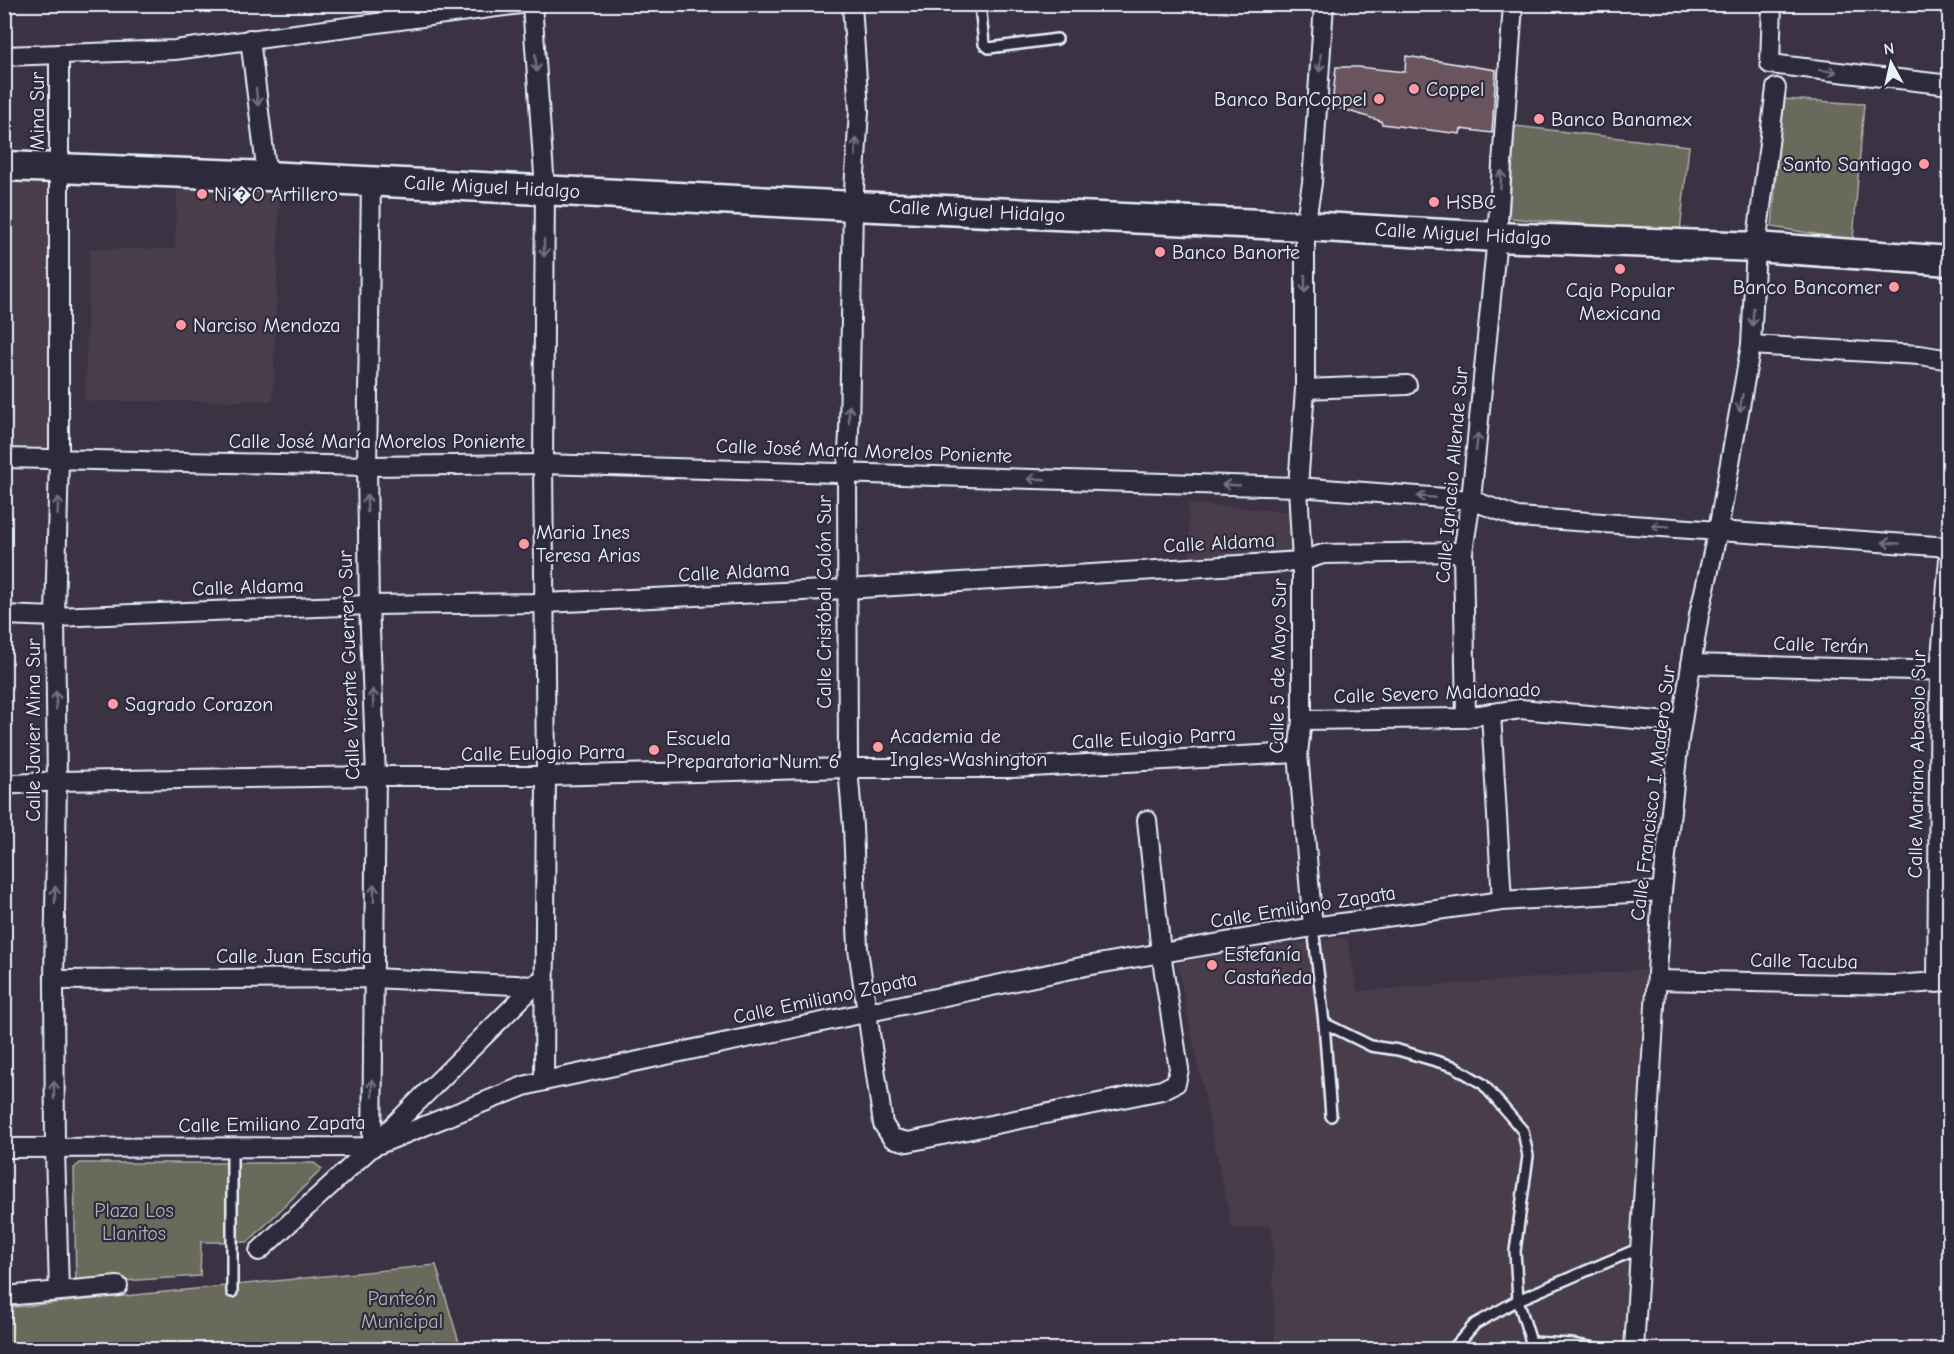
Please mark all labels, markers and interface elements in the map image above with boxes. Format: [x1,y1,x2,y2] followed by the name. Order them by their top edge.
[1861,33,1921,93] north arrow
[1883,39,1895,59] text: N
[530,52,541,72] one-way arrow
[1314,52,1325,72] one-way arrow
[1818,65,1837,76] one-way arrow
[26,72,49,150] street label: Mina Sur
[1426,78,1485,101] place label: Coppel
[1407,82,1421,96] marker: Coppel
[252,87,263,107] one-way arrow
[1214,88,1367,111] place label: Banco BanCoppel
[1372,92,1386,106] marker: Banco BanCoppel
[1551,108,1692,131] place label: Banco Banamex
[1532,112,1546,126] marker: Banco Banamex
[851,138,862,158] one-way arrow
[1783,153,1912,176] place label: Santo Santiago
[1917,157,1931,171] marker: Santo Santiago
[1496,169,1507,189] one-way arrow
[403,171,581,203] street label: Calle Miguel Hidalgo
[214,183,338,206] place label: Ni�O Artillero
[195,187,209,201] marker: Ni�O Artillero
[1446,191,1496,214] place label: HSBC
[888,195,1066,227] street label: Calle Miguel Hidalgo
[1427,195,1441,209] marker: HSBC
[1374,218,1552,250] street label: Calle Miguel Hidalgo
[538,237,550,257] one-way arrow
[1172,241,1300,264] place label: Banco Banorte
[1153,245,1167,259] marker: Banco Banorte
[1613,262,1627,276] marker: Caja Popular Mexicana
[1299,274,1311,294] one-way arrow
[1733,276,1882,299] place label: Banco Bancomer
[1566,279,1674,325] place label: Caja Popular Mexicana
[1887,280,1901,294] marker: Banco Bancomer
[1747,307,1758,327] one-way arrow
[193,314,341,337] place label: Narciso Mendoza
[174,318,188,332] marker: Narciso Mendoza
[1431,366,1473,584] street label: Calle Ignacio Allende Sur
[1735,392,1746,412] one-way arrow
[844,404,855,424] one-way arrow
[229,430,525,453] street label: Calle José María Morelos Poniente
[1472,433,1483,452] one-way arrow
[715,434,1013,468] street label: Calle José María Morelos Poniente
[1027,473,1047,484] one-way arrow
[1222,479,1242,491] one-way arrow
[1416,491,1436,502] one-way arrow
[361,494,373,514] one-way arrow
[813,495,836,709] street label: Calle Cristóbal Colón Sur
[52,496,64,516] one-way arrow
[1650,520,1670,531] one-way arrow
[536,521,640,567] place label: Maria Ines Teresa Arias
[1163,529,1275,557] street label: Calle Aldama
[517,537,531,551] marker: Maria Ines Teresa Arias
[1882,537,1902,548] one-way arrow
[333,550,365,780] street label: Calle Vicente Guerrero Sur
[678,558,790,586] street label: Calle Aldama
[192,574,304,600] street label: Calle Aldama
[1265,578,1291,754] street label: Calle 5 de Mayo Sur
[1773,632,1869,658] street label: Calle Terán
[22,638,45,822] street label: Calle Javier Mina Sur
[1904,649,1930,878] street label: Calle Mariano Abasolo Sur
[1626,664,1680,922] street label: Calle Francisco I. Madero Sur
[1333,678,1541,708] street label: Calle Severo Maldonado
[367,689,378,709] one-way arrow
[50,691,62,711] one-way arrow
[125,693,273,716] place label: Sagrado Corazon
[106,697,120,711] marker: Sagrado Corazon
[1071,722,1237,754] street label: Calle Eulogio Parra
[890,725,1047,771] place label: Academia de Ingles Washington
[666,727,839,773] place label: Escuela Preparatoria Num. 6
[461,740,625,766] street label: Calle Eulogio Parra
[871,740,885,754] marker: Academia de Ingles Washington
[647,743,661,757] marker: Escuela Preparatoria Num. 6
[1209,881,1397,933] street label: Calle Emiliano Zapata
[368,884,380,904] one-way arrow
[49,886,61,906] one-way arrow
[1224,943,1312,989] place label: Estefanía Castañeda
[216,945,372,968] street label: Calle Juan Escutia
[1750,949,1858,973] street label: Calle Tacuba
[1205,958,1219,972] marker: Estefanía Castañeda
[731,967,919,1029] street label: Calle Emiliano Zapata
[367,1079,378,1099] one-way arrow
[49,1081,60,1101] one-way arrow
[178,1111,366,1137] street label: Calle Emiliano Zapata
[94,1199,174,1245] park label: Plaza Los Llanitos
[361,1287,443,1333] park label: Panteón Municipal

